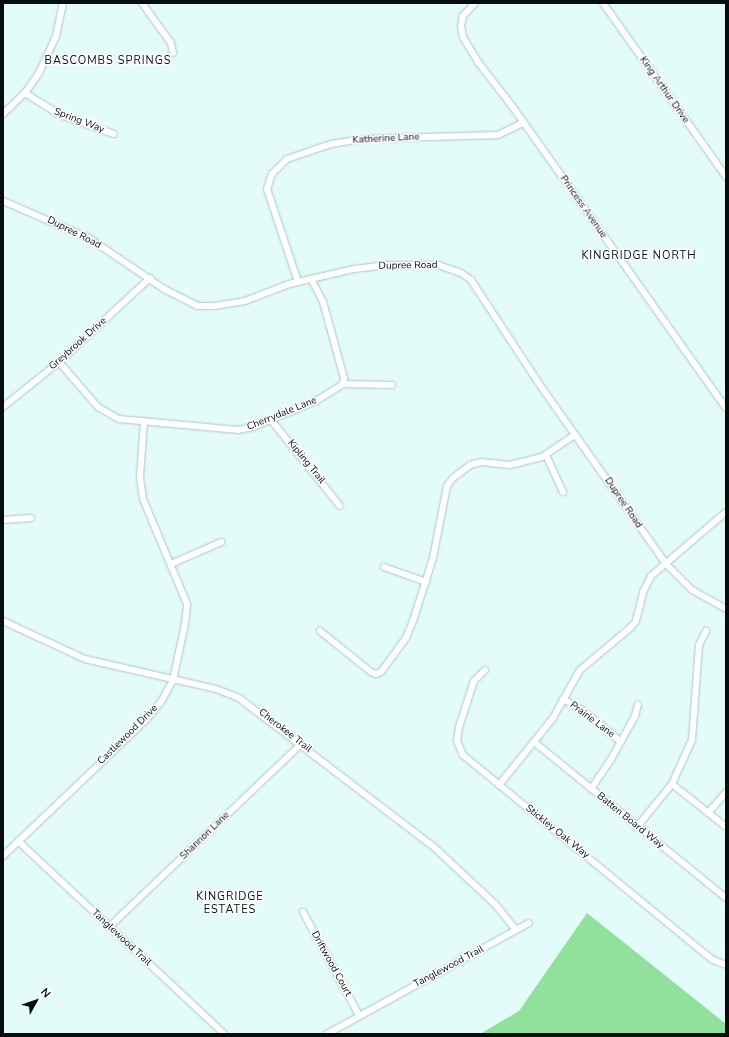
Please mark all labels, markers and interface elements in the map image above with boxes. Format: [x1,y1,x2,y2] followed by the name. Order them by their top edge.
[45,54,171,68] district label: BASCOMBS SPRINGS
[637,54,691,126] street label: King Arthur Drive
[52,106,106,136] street label: Spring Way
[352,131,420,147] street label: Katherine Lane
[557,173,609,241] street label: Princess Avenue
[45,214,103,252] street label: Dupree Road
[581,249,697,263] district label: KINGRIDGE NORTH
[378,259,438,273] street label: Dupree Road
[47,315,109,373] street label: Greybrook Drive
[245,395,319,433] street label: Cherrydale Lane
[285,438,327,486] street label: Kipling Trail
[602,475,644,531] street label: Dupree Road
[567,699,617,741] street label: Prairie Lane
[96,703,160,767] street label: Castlewood Drive
[256,706,314,756] street label: Cherokee Trail
[594,790,666,852] street label: Batten Board Way
[523,803,591,861] street label: Stickley Oak Way
[178,809,232,863] street label: Shannon Lane
[196,891,264,917] district label: KINGRIDGE ESTATES
[89,907,153,969] street label: Tanglewood Trail
[308,929,354,999] street label: Driftwood Court
[412,944,486,990] street label: Tanglewood Trail
[16,981,56,1021] north arrow
[37,985,54,1001] text: N

